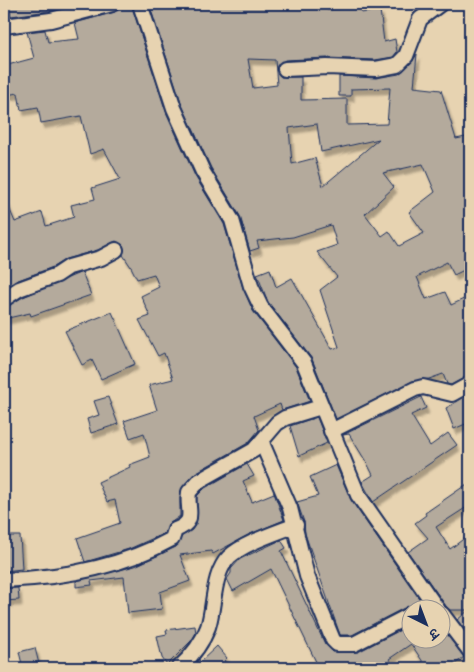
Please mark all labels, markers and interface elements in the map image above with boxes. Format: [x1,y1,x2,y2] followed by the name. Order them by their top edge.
[402,600,452,650] north arrow
[421,622,445,646] text: उ

